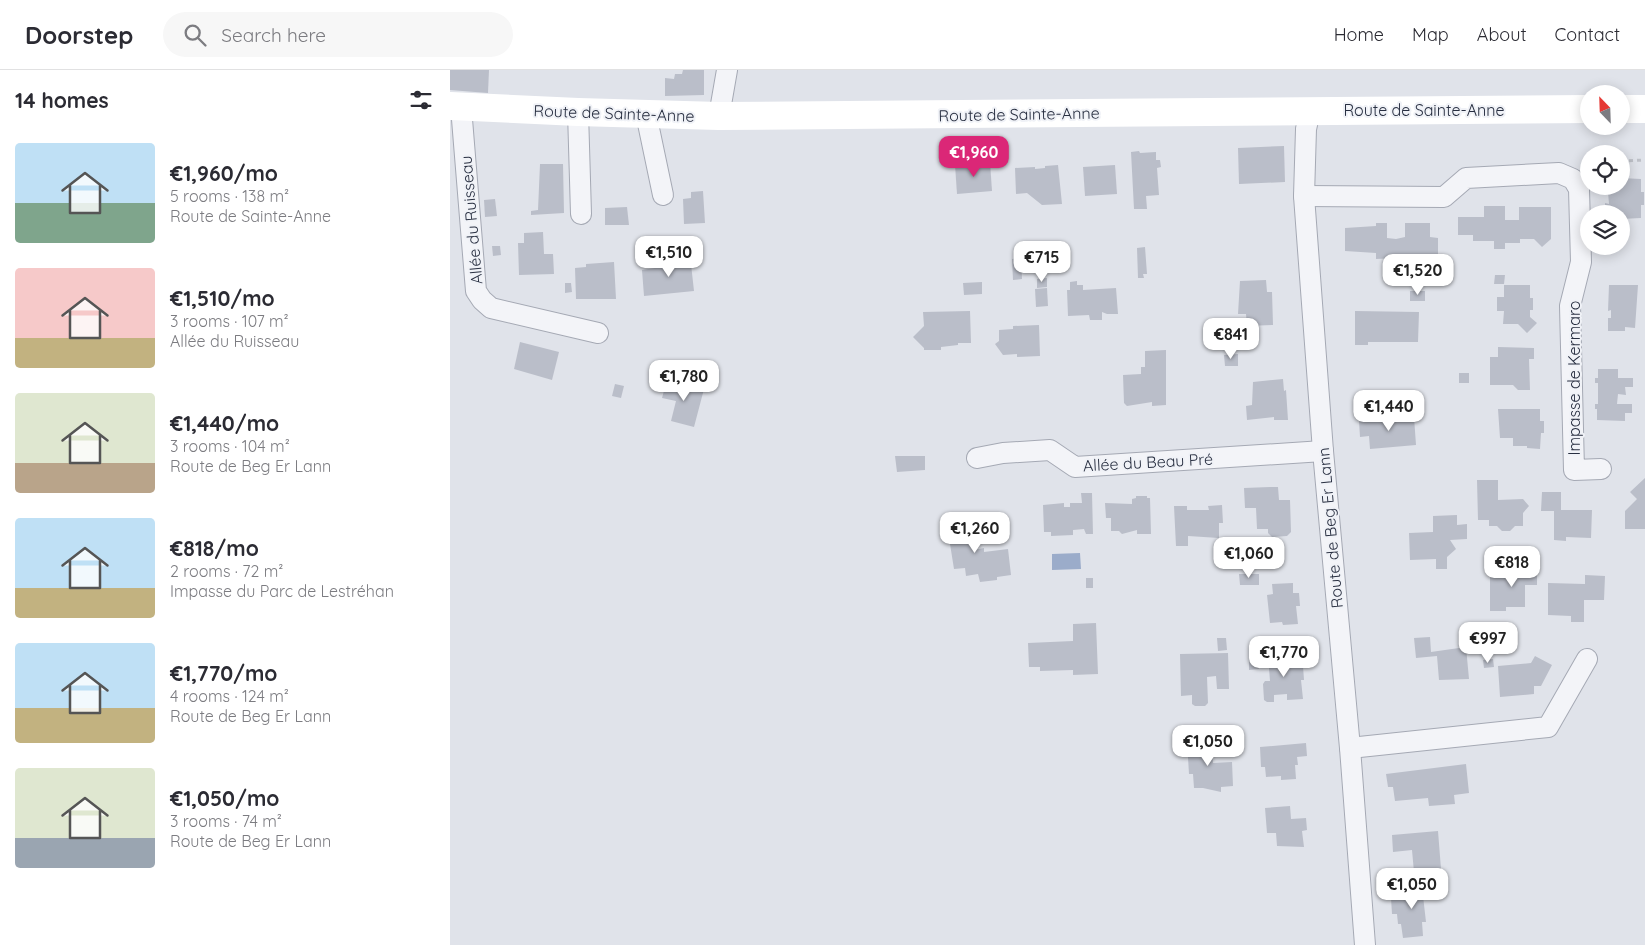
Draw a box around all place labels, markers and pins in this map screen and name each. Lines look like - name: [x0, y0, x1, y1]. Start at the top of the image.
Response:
- pin: €1,960: [933, 136, 1015, 178]
- pin: €1,510: [628, 236, 710, 278]
- pin: €715: [1012, 240, 1072, 283]
- pin: €1,520: [1377, 254, 1459, 296]
- pin: €841: [1201, 318, 1261, 360]
- pin: €1,780: [643, 360, 725, 402]
- pin: €1,440: [1348, 390, 1430, 432]
- pin: €1,260: [934, 512, 1016, 554]
- pin: €1,060: [1208, 536, 1290, 579]
- pin: €818: [1482, 546, 1542, 588]
- pin: €997: [1458, 622, 1518, 664]
- pin: €1,770: [1243, 636, 1325, 678]
- pin: €1,050: [1167, 724, 1249, 767]
- pin: €1,050: [1371, 868, 1453, 910]

